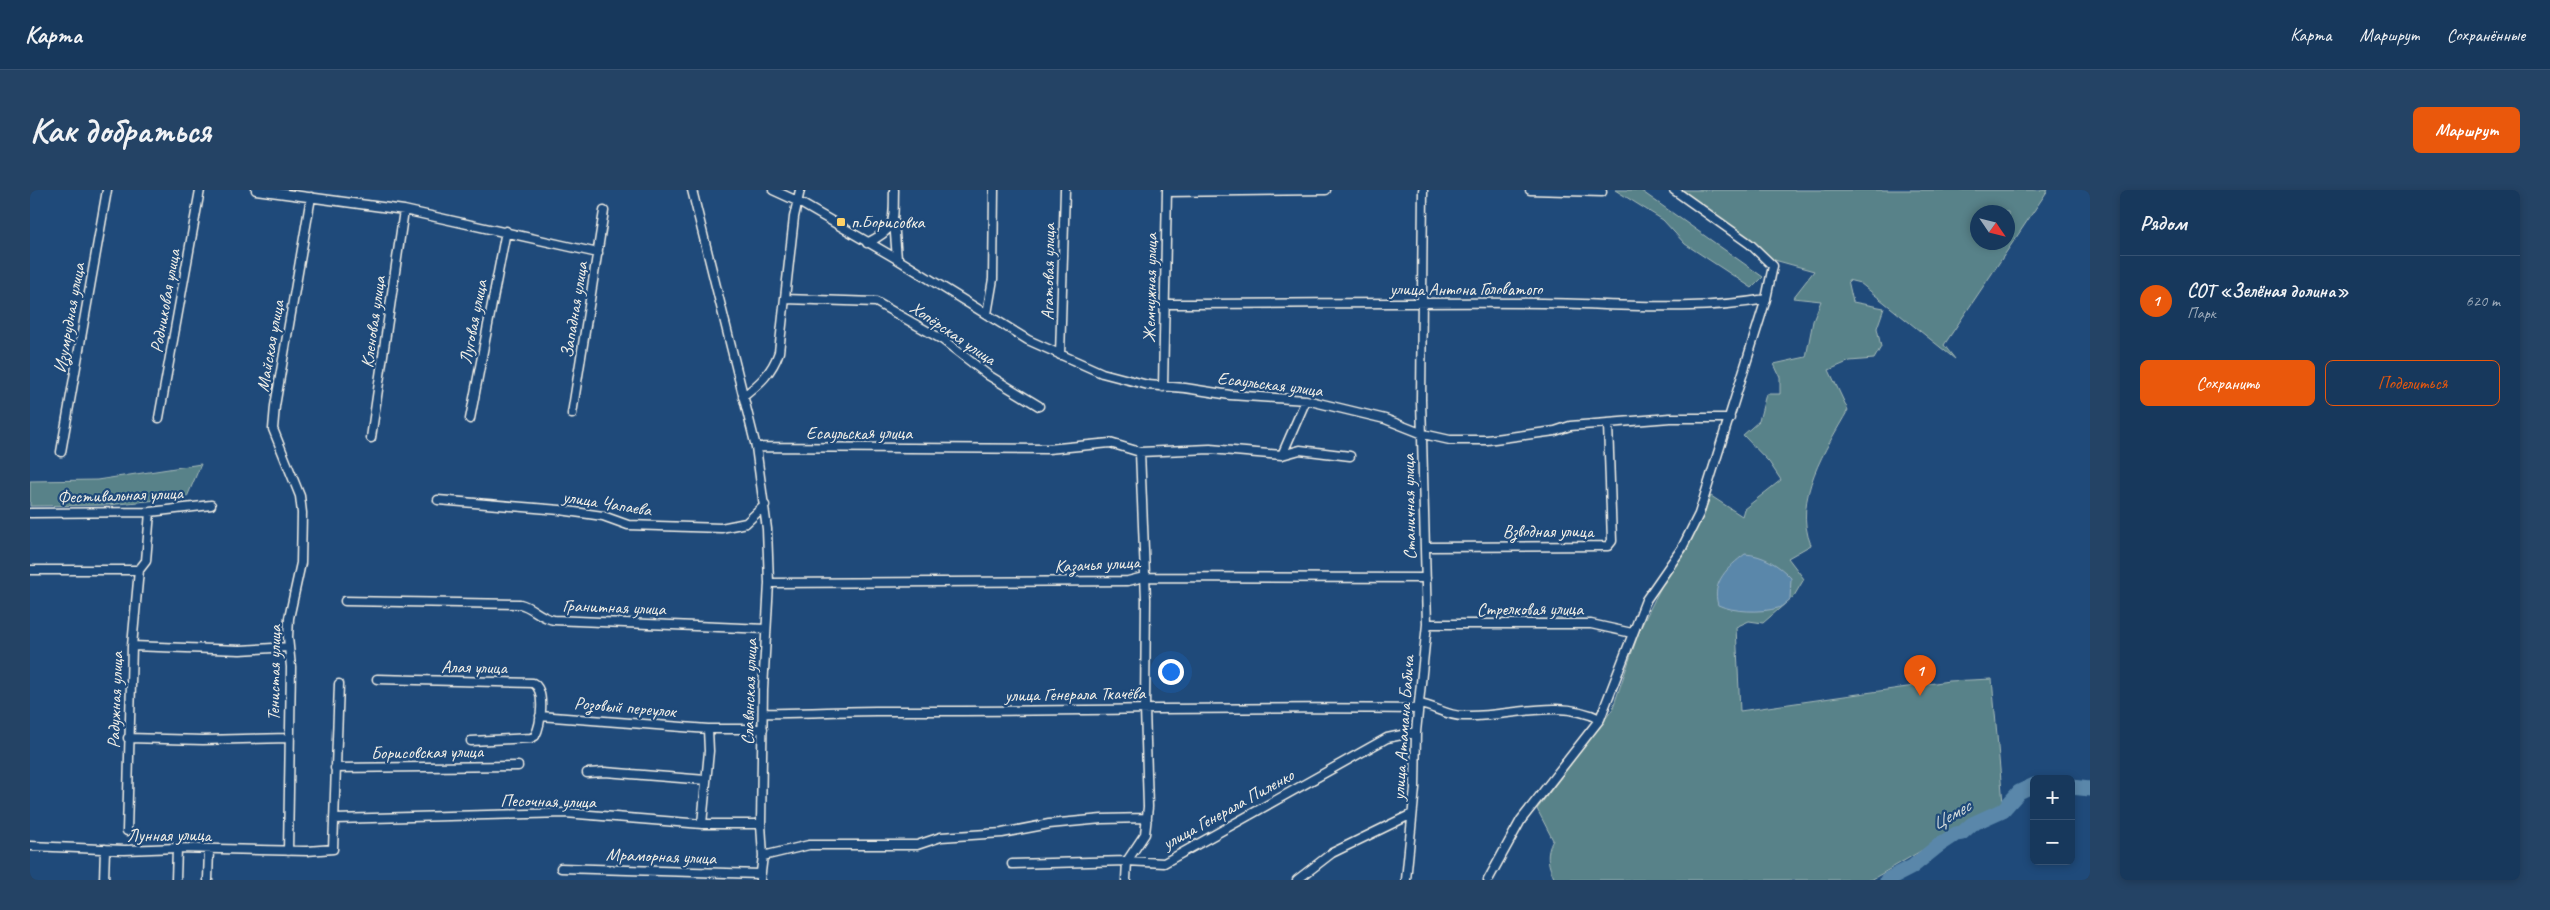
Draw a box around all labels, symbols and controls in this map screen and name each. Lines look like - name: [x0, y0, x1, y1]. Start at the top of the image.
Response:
- text: Карта: [25, 20, 82, 50]
- text: Карта: [2290, 24, 2331, 46]
- text: Маршрут: [2359, 24, 2419, 46]
- text: Сохранённые: [2447, 24, 2525, 46]
- button: Маршрут: [2413, 107, 2520, 153]
- text: Как добраться: [30, 108, 211, 153]
- north arrow: [1970, 205, 2015, 250]
- text: Рядом: [2140, 210, 2187, 236]
- place label: п.Борисовка: [851, 211, 926, 233]
- marker: п.Борисовка: [835, 216, 847, 228]
- street label: Агатовая улица: [1036, 222, 1060, 321]
- street label: Жемчужная улица: [1138, 232, 1162, 343]
- street label: Родниковая улица: [145, 246, 185, 354]
- street label: Западная улица: [556, 259, 593, 360]
- street label: Изумрудная улица: [48, 260, 91, 375]
- street label: Кленовая улица: [356, 274, 390, 369]
- street label: Луговая улица: [454, 277, 492, 366]
- street label: улица Антона Головатого: [1389, 278, 1544, 300]
- text: СОТ «Зелёная долина»: [2187, 279, 2349, 303]
- text: 1: [2152, 291, 2160, 311]
- text: 620 m: [2466, 291, 2500, 311]
- street label: Хопёрская улица: [906, 296, 1002, 371]
- street label: Майская улица: [251, 297, 289, 393]
- text: Парк: [2187, 303, 2216, 323]
- button: Сохранить: [2140, 360, 2315, 406]
- button: Поделиться: [2325, 360, 2500, 406]
- street label: Есаульская улица: [1216, 367, 1325, 402]
- street label: Есаульская улица: [806, 422, 913, 444]
- street label: Станичная улица: [1397, 453, 1421, 560]
- street label: Фестивальная улица: [57, 482, 185, 508]
- street label: улица Чапаева: [560, 485, 654, 521]
- street label: Взводная улица: [1503, 520, 1595, 543]
- street label: Казачья улица: [1054, 551, 1142, 578]
- street label: Гранитная улица: [562, 594, 667, 620]
- street label: Стрелковая улица: [1477, 598, 1584, 620]
- street label: Тенистая улица: [262, 624, 286, 721]
- street label: Славянская улица: [736, 638, 762, 745]
- street label: Радужная улица: [102, 650, 128, 749]
- street label: улица Атамана Бабича: [1387, 653, 1419, 802]
- street label: Алая улица: [441, 655, 509, 679]
- pin: 1: [1904, 655, 1936, 696]
- your location: [1158, 659, 1184, 685]
- street label: улица Генерала Ткачёва: [1004, 682, 1147, 706]
- street label: Розовый переулок: [573, 692, 679, 724]
- street label: Борисовская улица: [371, 740, 485, 764]
- street label: улица Генерала Пиленко: [1158, 763, 1299, 855]
- map controls: [2030, 775, 2075, 865]
- button: +: [2030, 775, 2075, 820]
- street label: Песочная улица: [500, 789, 597, 813]
- water label: Цемес: [1927, 793, 1977, 836]
- button: −: [2030, 820, 2075, 865]
- street label: Лунная улица: [127, 824, 213, 846]
- street label: Мраморная улица: [606, 843, 718, 869]

